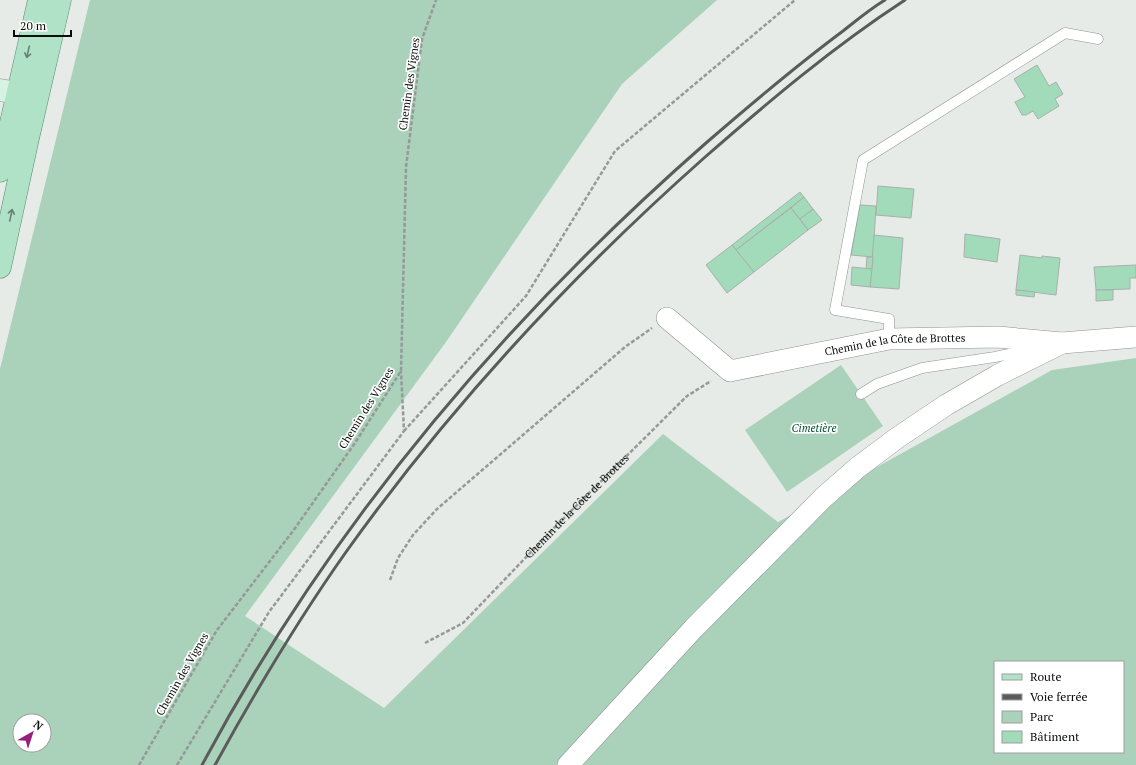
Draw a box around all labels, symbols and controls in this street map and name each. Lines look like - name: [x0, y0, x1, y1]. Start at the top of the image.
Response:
- scale bar: [14, 12, 71, 38]
- text: 20 m: [20, 18, 47, 33]
- street label: Chemin des Vignes: [396, 37, 422, 131]
- one-way arrow: [23, 45, 31, 58]
- one-way arrow: [8, 209, 16, 222]
- street label: Chemin de la Côte de Brottes: [823, 331, 966, 359]
- street label: Chemin des Vignes: [335, 365, 397, 451]
- park label: Cimetière: [792, 421, 836, 435]
- street label: Chemin de la Côte de Brottes: [522, 451, 632, 561]
- street label: Chemin des Vignes: [153, 630, 212, 718]
- legend: [994, 661, 1124, 753]
- text: Route: [1030, 669, 1061, 684]
- text: Voie ferrée: [1030, 689, 1088, 704]
- text: Parc: [1030, 709, 1054, 724]
- north arrow: [12, 713, 52, 753]
- text: N: [31, 717, 46, 734]
- text: Bâtiment: [1030, 729, 1080, 744]

